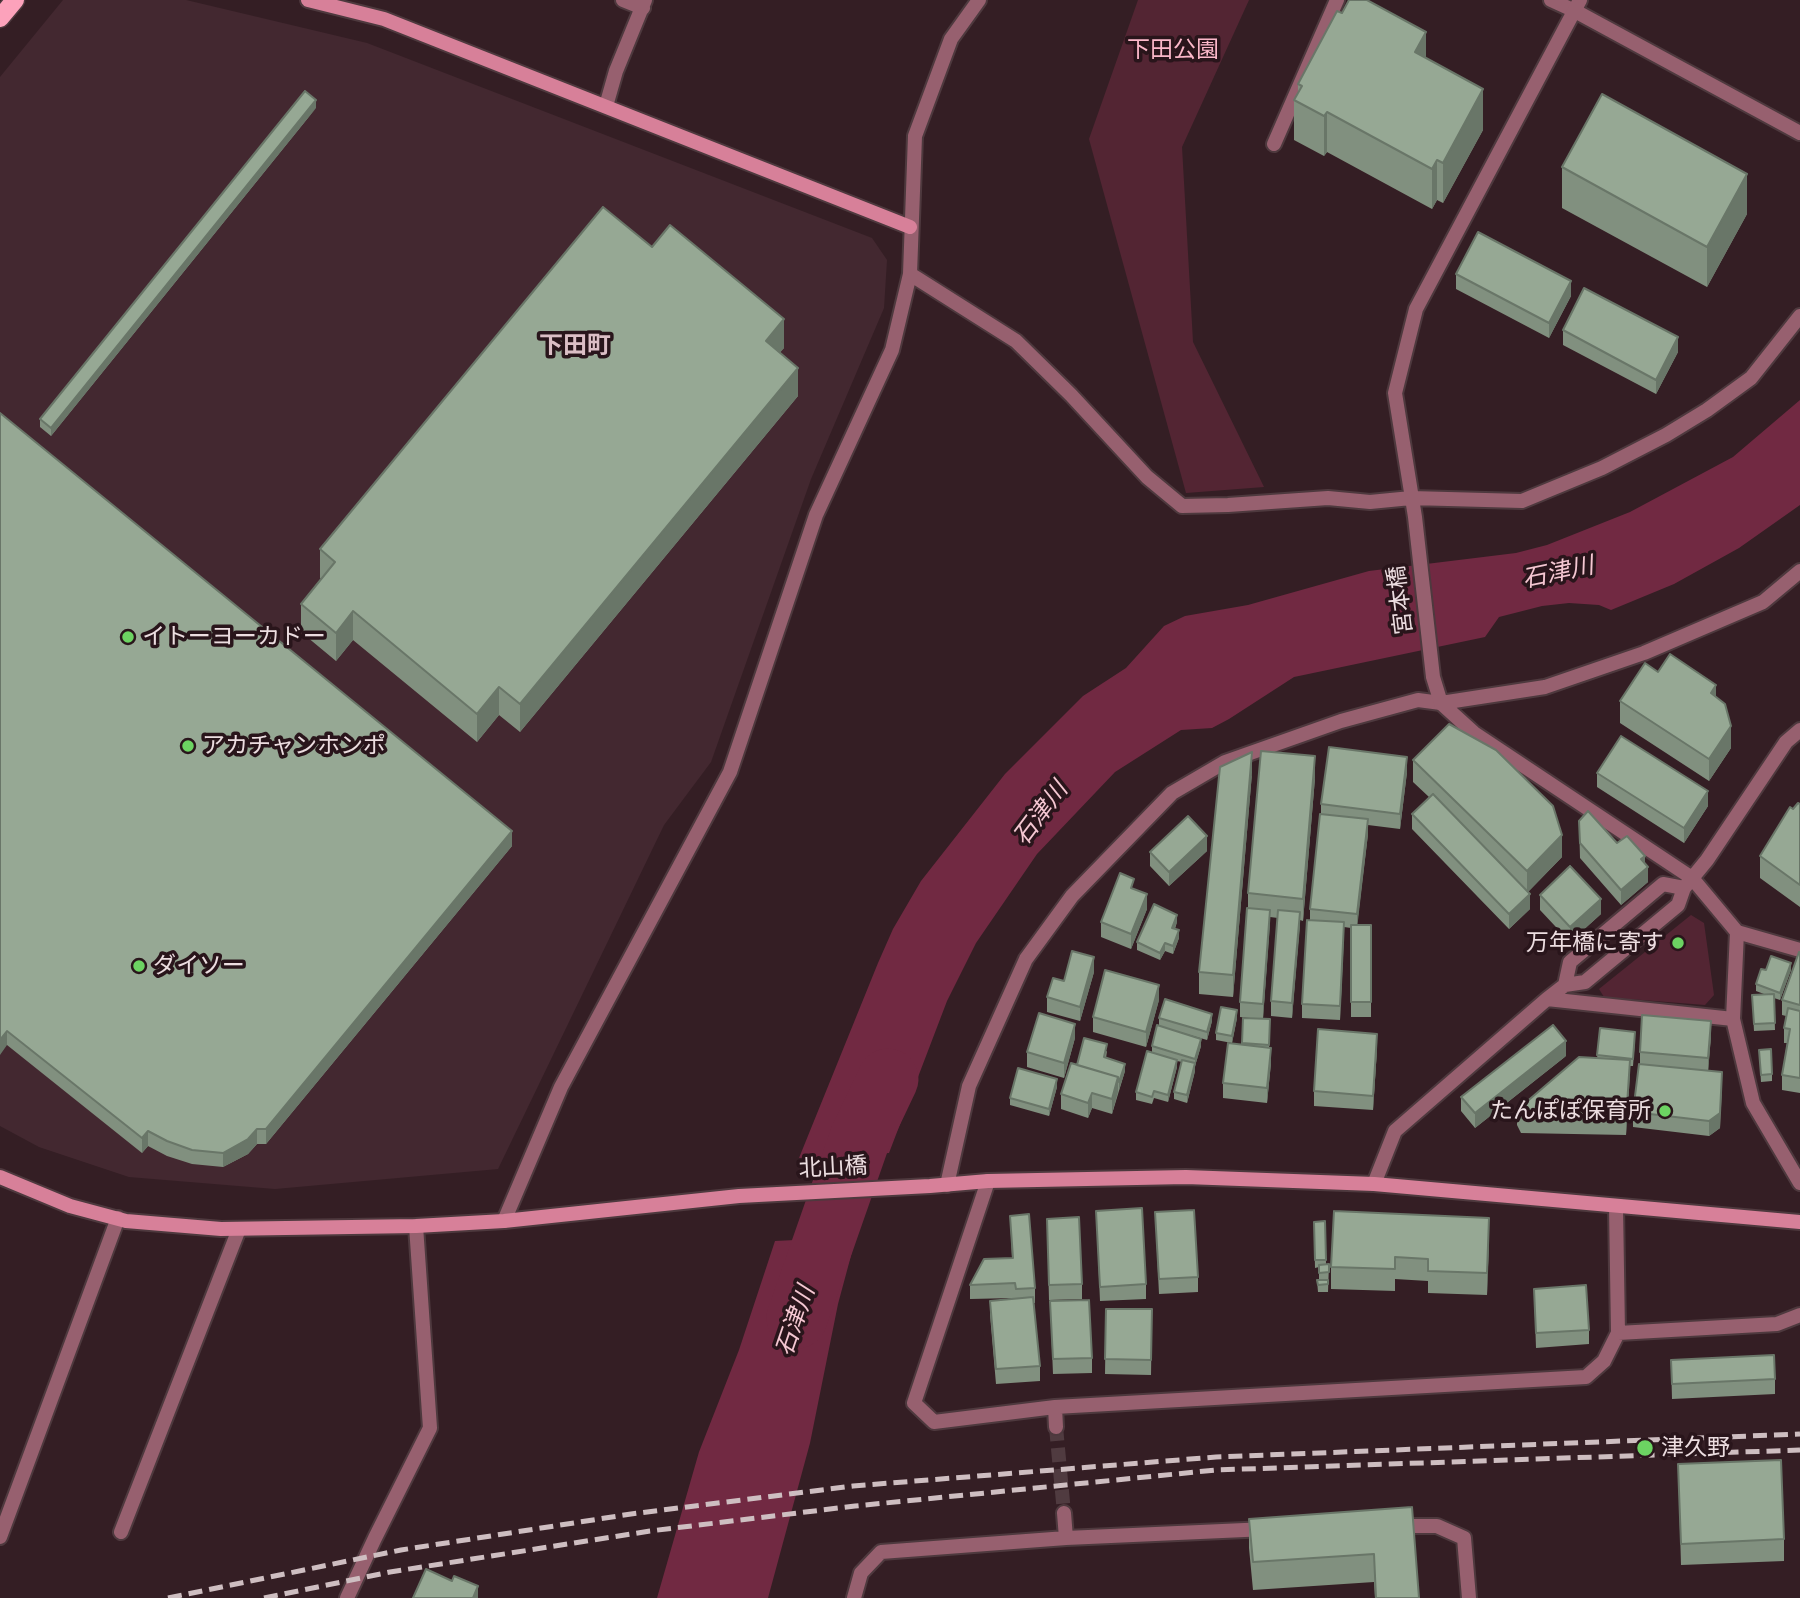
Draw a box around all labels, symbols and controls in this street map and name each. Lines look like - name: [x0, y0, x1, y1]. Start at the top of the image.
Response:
- park label: 下田公園: [1127, 36, 1219, 64]
- district label: 下田町: [539, 332, 611, 360]
- water label: 石津川: [1520, 551, 1596, 595]
- street label: 宮本橋: [1383, 564, 1419, 636]
- place label: イトーヨーカドー: [142, 623, 326, 651]
- marker: イトーヨーカドー: [120, 629, 136, 645]
- place label: アカチャンホンポ: [202, 732, 386, 760]
- marker: アカチャンホンポ: [180, 738, 196, 754]
- water label: 石津川: [1008, 777, 1074, 851]
- place label: 万年橋に寄す: [1526, 929, 1664, 957]
- marker: 万年橋に寄す: [1670, 935, 1686, 951]
- place label: ダイソー: [153, 952, 245, 980]
- marker: ダイソー: [131, 958, 147, 974]
- place label: たんぽぽ保育所: [1490, 1097, 1651, 1125]
- marker: たんぽぽ保育所: [1657, 1103, 1673, 1119]
- street label: 北山橋: [798, 1152, 868, 1184]
- water label: 石津川: [771, 1282, 821, 1360]
- place label: 津久野: [1661, 1434, 1730, 1462]
- marker: 津久野: [1635, 1438, 1655, 1458]

